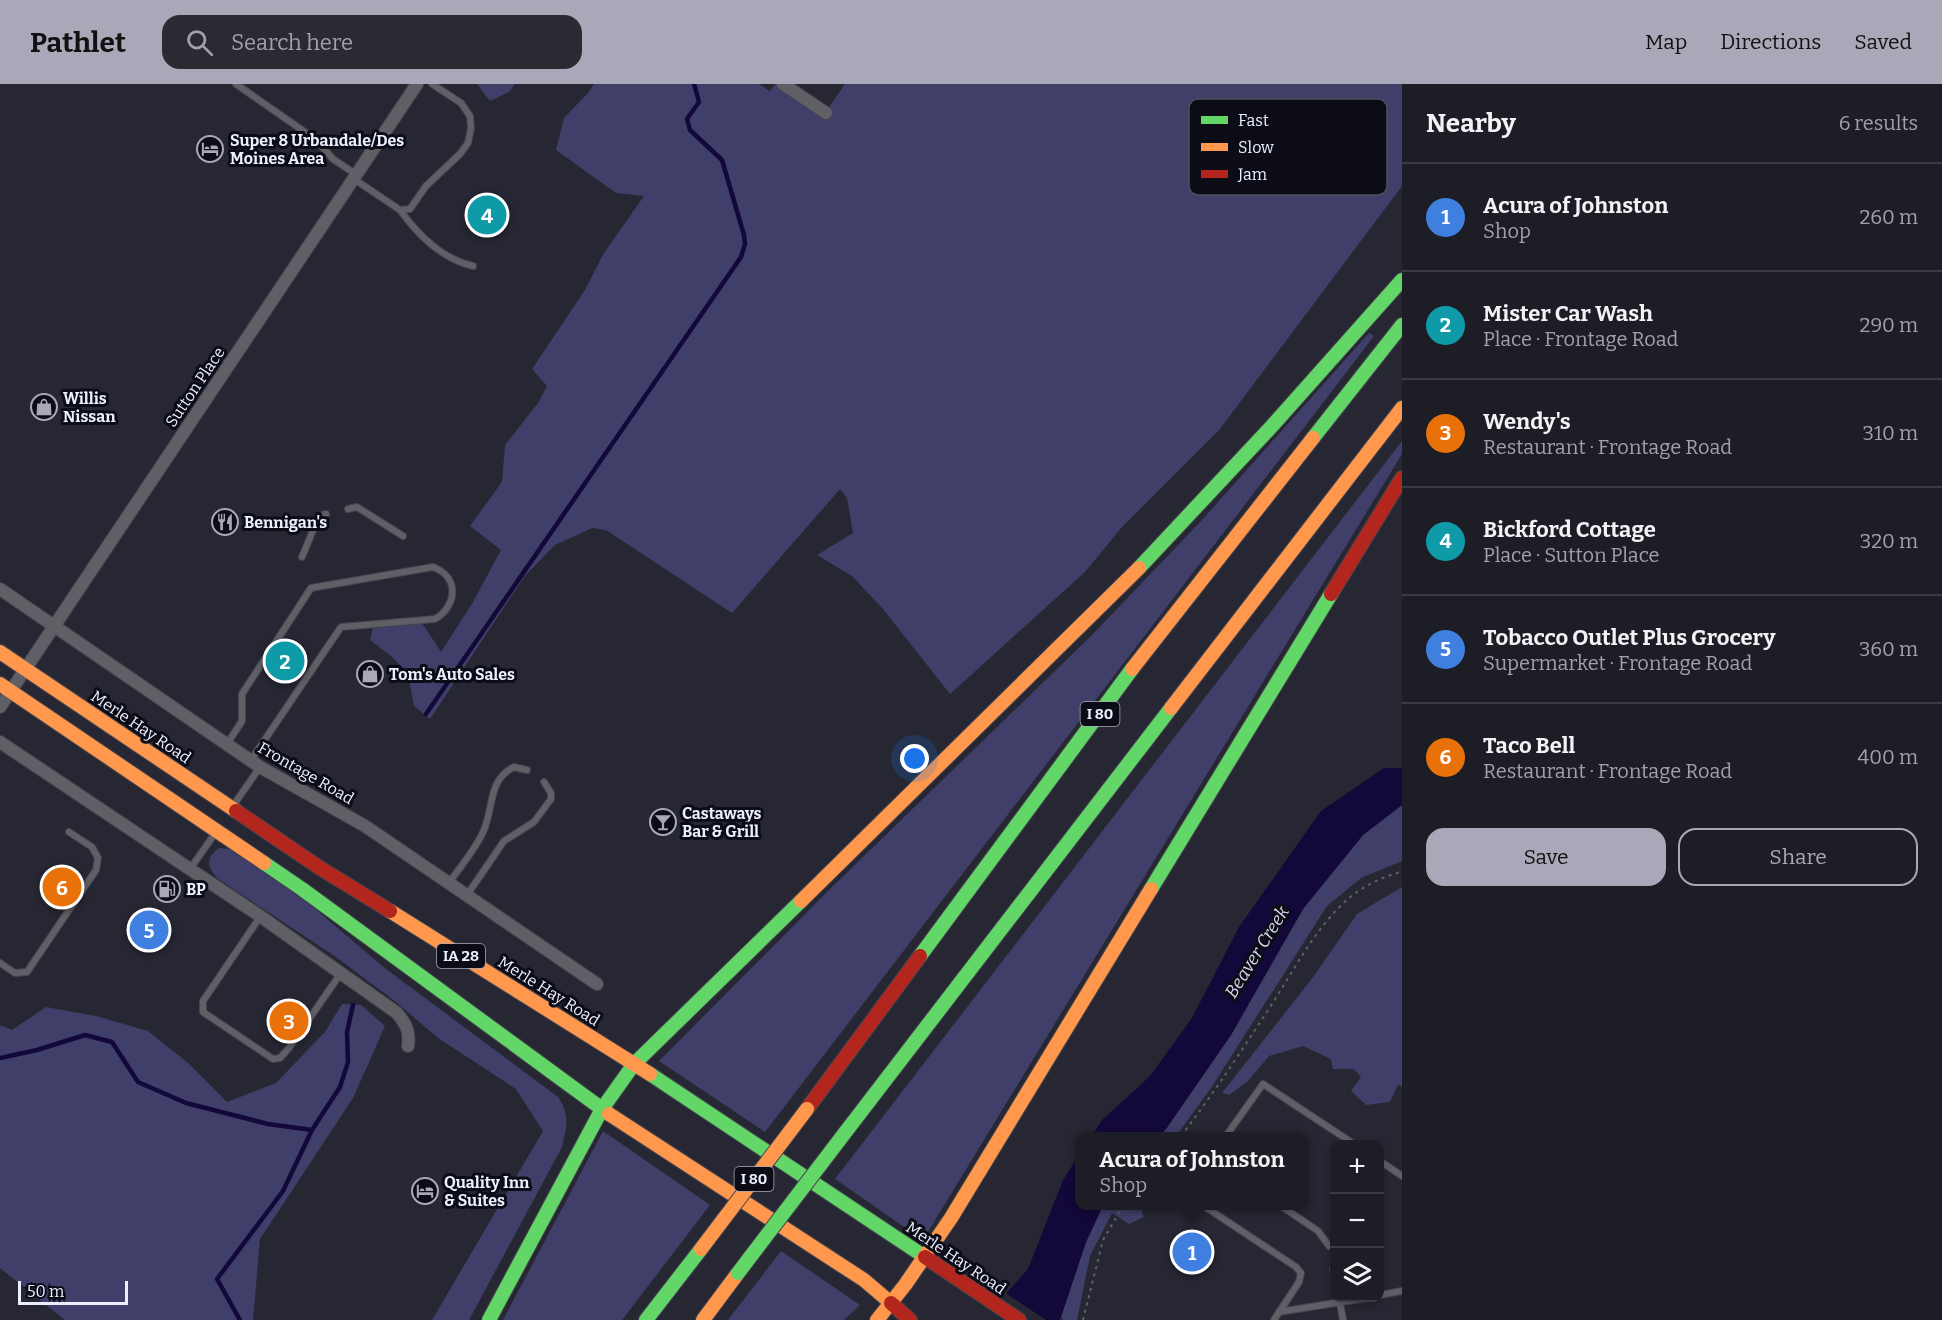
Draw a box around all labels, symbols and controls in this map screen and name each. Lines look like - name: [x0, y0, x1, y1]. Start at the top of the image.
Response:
- search box: [162, 15, 582, 69]
- text: Pathlet: [30, 26, 126, 59]
- icon: search: [183, 26, 216, 59]
- text: Search here: [231, 29, 353, 56]
- text: Map: [1645, 29, 1687, 55]
- text: Directions: [1720, 29, 1821, 55]
- text: Saved: [1854, 29, 1912, 55]
- legend: [1189, 99, 1387, 195]
- text: Nearby: [1426, 108, 1516, 139]
- text: Fast: [1238, 111, 1269, 130]
- text: 6 results: [1839, 111, 1918, 135]
- place label: Super 8 Urbandale/Des Moines Area: [230, 131, 404, 168]
- hotel icon: Super 8 Urbandale/Des Moines Area: [195, 134, 225, 164]
- text: Slow: [1238, 138, 1274, 157]
- text: Jam: [1237, 165, 1267, 184]
- pin: 4: [468, 192, 506, 238]
- text: Acura of Johnston: [1483, 192, 1668, 219]
- text: 1: [1441, 205, 1450, 229]
- text: 260 m: [1859, 205, 1918, 229]
- text: Shop: [1483, 219, 1531, 243]
- text: Mister Car Wash: [1483, 300, 1653, 327]
- text: 2: [1440, 313, 1451, 337]
- text: 290 m: [1860, 313, 1918, 337]
- text: Place · Frontage Road: [1483, 327, 1678, 351]
- street label: Sutton Place: [161, 343, 229, 431]
- place label: Willis Nissan: [63, 389, 116, 426]
- shop icon: Willis Nissan: [29, 392, 59, 422]
- text: Wendy's: [1483, 408, 1571, 435]
- text: 3: [1440, 421, 1451, 445]
- text: 310 m: [1863, 421, 1918, 445]
- text: Restaurant · Frontage Road: [1483, 435, 1732, 459]
- restaurant icon: Bennigan's: [210, 507, 240, 537]
- place label: Bennigan's: [244, 513, 327, 532]
- text: Bickford Cottage: [1483, 516, 1656, 543]
- text: 4: [1439, 529, 1452, 553]
- text: 320 m: [1860, 529, 1918, 553]
- text: Place · Sutton Place: [1483, 543, 1660, 567]
- text: Tobacco Outlet Plus Grocery: [1483, 624, 1775, 651]
- text: 5: [1440, 637, 1451, 661]
- text: 360 m: [1859, 637, 1918, 661]
- pin: 2: [266, 638, 304, 684]
- text: Supermarket · Frontage Road: [1483, 651, 1752, 675]
- shop icon: Tom's Auto Sales: [355, 659, 385, 689]
- place label: Tom's Auto Sales: [389, 665, 515, 684]
- street label: Merle Hay Road: [88, 687, 195, 768]
- road number: I 80: [1080, 702, 1120, 726]
- text: Taco Bell: [1483, 732, 1575, 759]
- street label: Frontage Road: [255, 738, 358, 808]
- your location: [900, 744, 929, 773]
- text: 6: [1440, 745, 1451, 769]
- text: 400 m: [1858, 745, 1918, 769]
- text: Restaurant · Frontage Road: [1483, 759, 1732, 783]
- place label: Castaways Bar & Grill: [682, 804, 761, 841]
- bar icon: Castaways Bar & Grill: [648, 807, 678, 837]
- button: Save: [1426, 828, 1666, 886]
- button: Share: [1678, 828, 1918, 886]
- pin: 6: [42, 864, 82, 910]
- fuel station icon: BP: [152, 874, 182, 904]
- place label: BP: [186, 880, 206, 899]
- water label: Beaver Creek: [1220, 902, 1294, 1002]
- pin: 5: [130, 908, 168, 952]
- road number: IA 28: [437, 944, 485, 968]
- street label: Merle Hay Road: [495, 952, 604, 1030]
- pin: 3: [270, 998, 308, 1044]
- popup: [1075, 1132, 1309, 1210]
- map controls: [1330, 1140, 1384, 1302]
- button: +: [1330, 1140, 1384, 1194]
- text: Acura of Johnston: [1099, 1146, 1285, 1173]
- road number: I 80: [734, 1167, 774, 1191]
- place label: Quality Inn & Suites: [444, 1173, 530, 1210]
- text: Shop: [1099, 1173, 1147, 1197]
- hotel icon: Quality Inn & Suites: [410, 1176, 440, 1206]
- button: −: [1330, 1194, 1384, 1248]
- street label: Merle Hay Road: [903, 1218, 1010, 1299]
- pin: 1: [1172, 1230, 1212, 1274]
- button: layers: [1330, 1248, 1384, 1302]
- scale bar: [18, 1278, 128, 1306]
- text: 50 m: [27, 1282, 64, 1301]

